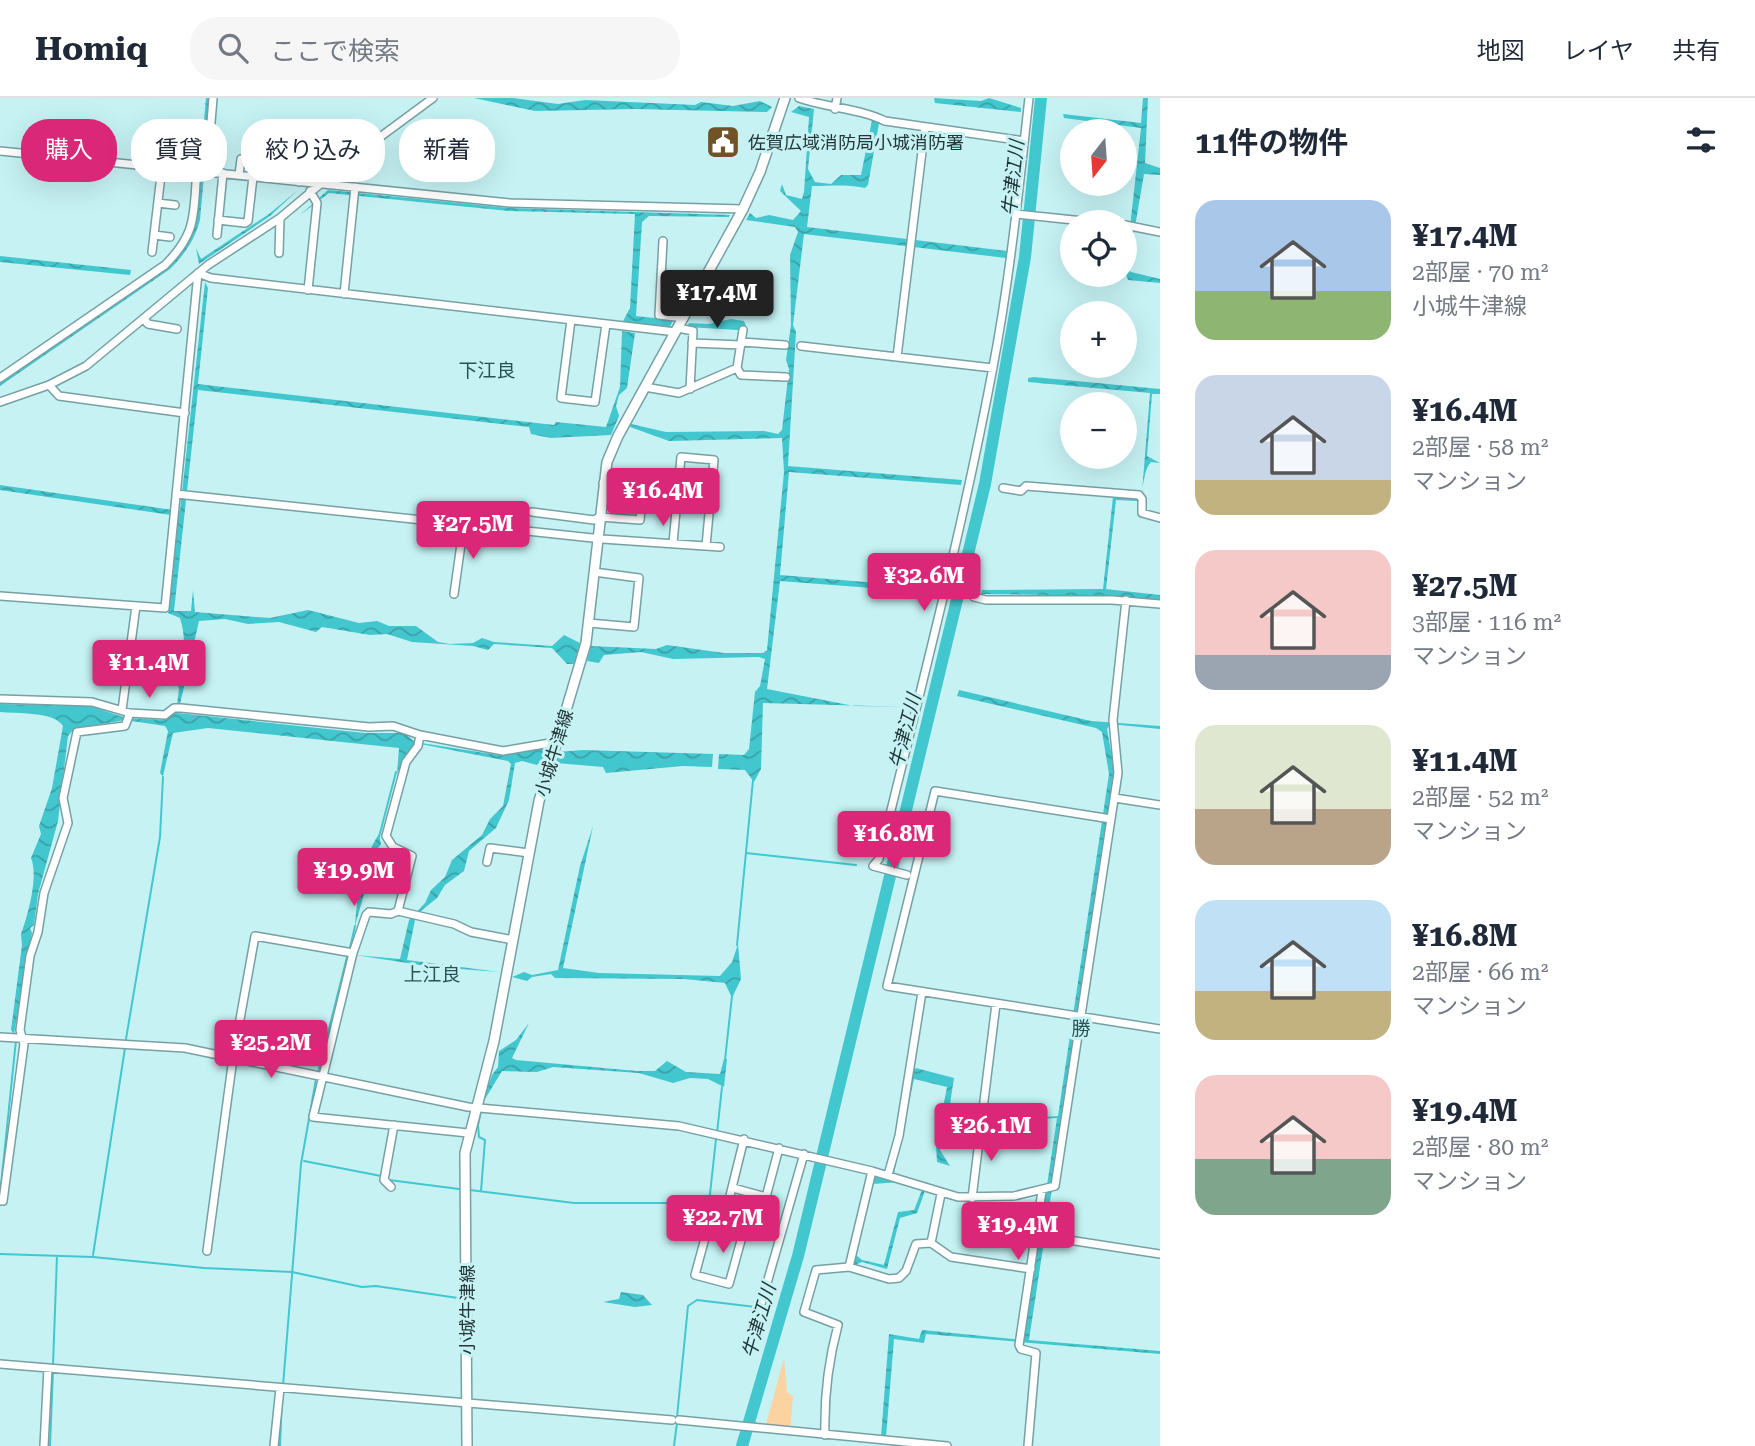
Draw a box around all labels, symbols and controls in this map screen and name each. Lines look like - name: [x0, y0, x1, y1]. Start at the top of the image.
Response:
- search box: [190, 17, 680, 80]
- text: Homiq: [35, 29, 148, 68]
- icon: search: [214, 29, 252, 67]
- text: ここで検索: [270, 36, 400, 66]
- text: 地図: [1477, 37, 1525, 65]
- text: レイヤ: [1563, 37, 1634, 65]
- text: 共有: [1672, 37, 1720, 65]
- chip: 購入: [21, 119, 117, 182]
- chip: 賃貸: [131, 119, 227, 182]
- chip: 絞り込み: [241, 119, 385, 182]
- chip: 新着: [399, 119, 495, 182]
- north arrow: [1060, 119, 1138, 196]
- map controls: [1060, 119, 1137, 469]
- icon: filters: [1682, 121, 1720, 159]
- public building icon: 佐賀広域消防局小城消防署: [704, 123, 742, 161]
- text: 11件の物件: [1195, 125, 1349, 160]
- place label: 佐賀広域消防局小城消防署: [748, 132, 964, 153]
- water label: 牛津江川: [998, 137, 1029, 217]
- button: locate: [1060, 210, 1137, 287]
- text: ¥17.4M: [1412, 218, 1518, 253]
- icon: home: [1251, 228, 1335, 312]
- text: 2部屋 · 70 m²: [1412, 259, 1548, 286]
- pin: ¥17.4M: [660, 271, 774, 330]
- text: ¥17.4M: [677, 279, 757, 306]
- text: 小城牛津線: [1412, 293, 1527, 320]
- button: +: [1060, 301, 1137, 378]
- district label: 下江良: [458, 359, 516, 382]
- button: −: [1060, 392, 1137, 469]
- text: ¥16.4M: [1412, 393, 1518, 428]
- icon: home: [1251, 403, 1335, 487]
- text: 2部屋 · 58 m²: [1412, 434, 1548, 461]
- pin: ¥16.4M: [606, 468, 720, 528]
- text: マンション: [1412, 468, 1527, 495]
- text: ¥16.4M: [623, 477, 703, 504]
- pin: ¥27.5M: [416, 502, 530, 561]
- text: ¥27.5M: [433, 510, 513, 537]
- pin: ¥32.6M: [867, 554, 981, 613]
- text: ¥32.6M: [884, 562, 964, 589]
- text: ¥27.5M: [1412, 568, 1518, 603]
- icon: home: [1251, 578, 1335, 662]
- text: 3部屋 · 116 m²: [1412, 609, 1561, 636]
- pin: ¥11.4M: [92, 640, 206, 700]
- text: マンション: [1412, 643, 1527, 670]
- text: ¥11.4M: [109, 649, 189, 676]
- water label: 牛津江川: [885, 689, 926, 771]
- street label: 小城牛津線: [531, 707, 577, 799]
- text: ¥11.4M: [1412, 743, 1518, 778]
- icon: home: [1251, 753, 1335, 837]
- text: 2部屋 · 52 m²: [1412, 784, 1548, 811]
- pin: ¥16.8M: [837, 812, 951, 871]
- text: マンション: [1412, 818, 1527, 845]
- text: ¥16.8M: [854, 820, 934, 847]
- pin: ¥19.9M: [297, 848, 411, 908]
- text: ¥19.9M: [314, 857, 394, 884]
- text: ¥16.8M: [1412, 918, 1518, 953]
- icon: home: [1251, 928, 1335, 1012]
- text: 2部屋 · 66 m²: [1412, 959, 1548, 986]
- district label: 上江良: [403, 963, 461, 986]
- text: マンション: [1412, 993, 1527, 1020]
- district label: 勝: [1071, 1017, 1091, 1040]
- pin: ¥25.2M: [214, 1020, 328, 1080]
- text: ¥25.2M: [231, 1029, 311, 1056]
- text: ¥19.4M: [1412, 1093, 1518, 1128]
- icon: home: [1251, 1103, 1335, 1187]
- pin: ¥26.1M: [934, 1104, 1048, 1163]
- text: ¥26.1M: [951, 1112, 1031, 1139]
- text: 2部屋 · 80 m²: [1412, 1134, 1548, 1161]
- text: マンション: [1412, 1168, 1527, 1195]
- pin: ¥22.7M: [666, 1196, 780, 1255]
- pin: ¥19.4M: [961, 1202, 1075, 1262]
- text: ¥22.7M: [683, 1204, 763, 1231]
- text: ¥19.4M: [978, 1211, 1058, 1238]
- street label: 小城牛津線: [457, 1265, 478, 1355]
- water label: 牛津江川: [737, 1279, 781, 1361]

